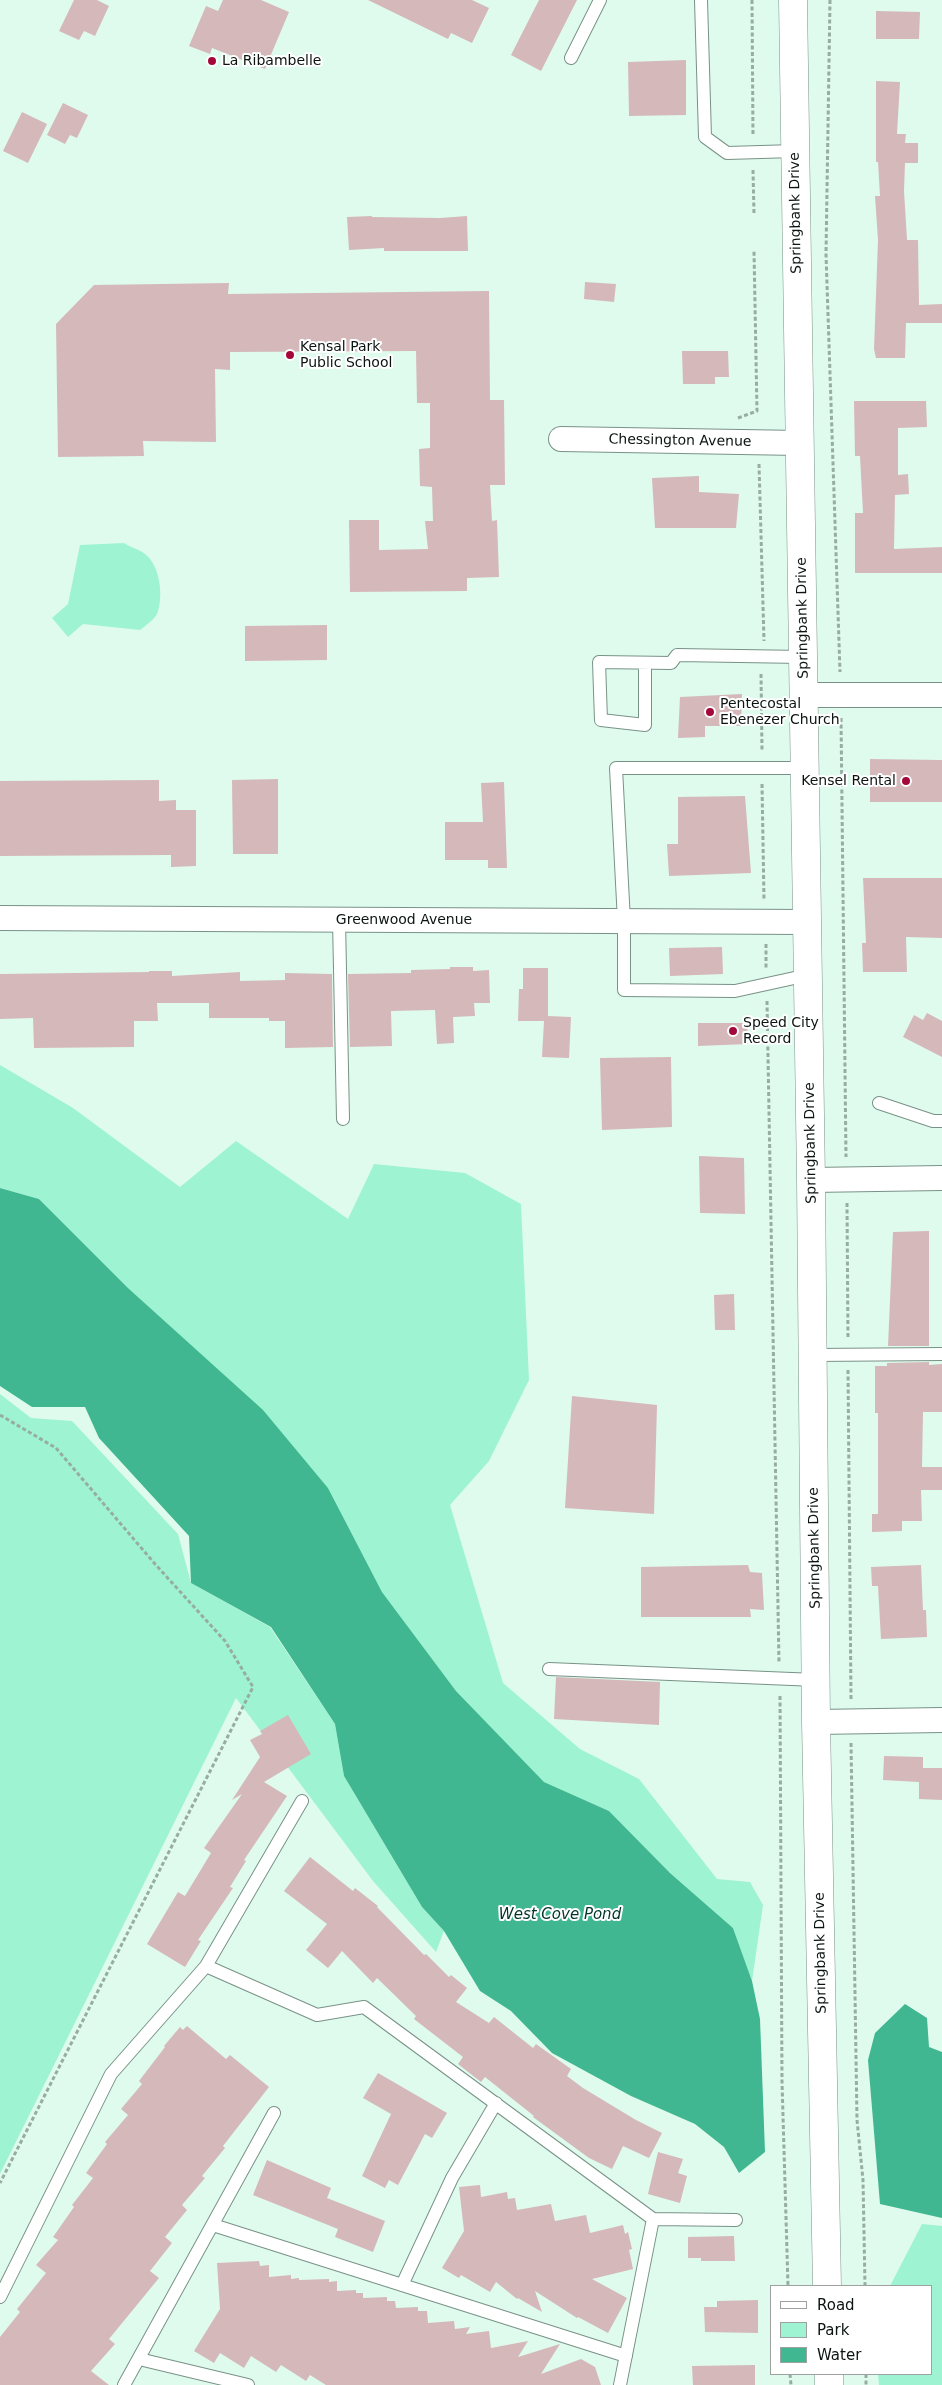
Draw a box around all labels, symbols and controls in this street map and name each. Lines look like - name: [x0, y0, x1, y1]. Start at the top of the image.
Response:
- place label: La Ribambelle: [222, 53, 321, 69]
- marker: La Ribambelle: [206, 55, 218, 67]
- street label: Springbank Drive: [787, 152, 805, 274]
- place label: Kensal Park Public School: [300, 339, 392, 372]
- marker: Kensal Park Public School: [284, 349, 296, 361]
- street label: Chessington Avenue: [608, 431, 752, 451]
- street label: Springbank Drive: [794, 557, 812, 679]
- place label: Pentecostal Ebenezer Church: [720, 696, 840, 729]
- marker: Pentecostal Ebenezer Church: [704, 706, 716, 718]
- place label: Kensel Rental: [801, 773, 896, 789]
- marker: Kensel Rental: [900, 775, 912, 787]
- street label: Greenwood Avenue: [336, 912, 472, 928]
- place label: Speed City Record: [743, 1015, 819, 1048]
- marker: Speed City Record: [727, 1025, 739, 1037]
- street label: Springbank Drive: [802, 1082, 820, 1204]
- street label: Springbank Drive: [806, 1487, 824, 1609]
- street label: Springbank Drive: [812, 1892, 830, 2014]
- water label: West Cove Pond: [499, 1906, 621, 1924]
- legend: [770, 2285, 932, 2375]
- text: Road: [817, 2296, 855, 2314]
- text: Park: [817, 2321, 849, 2339]
- text: Water: [817, 2346, 861, 2364]

